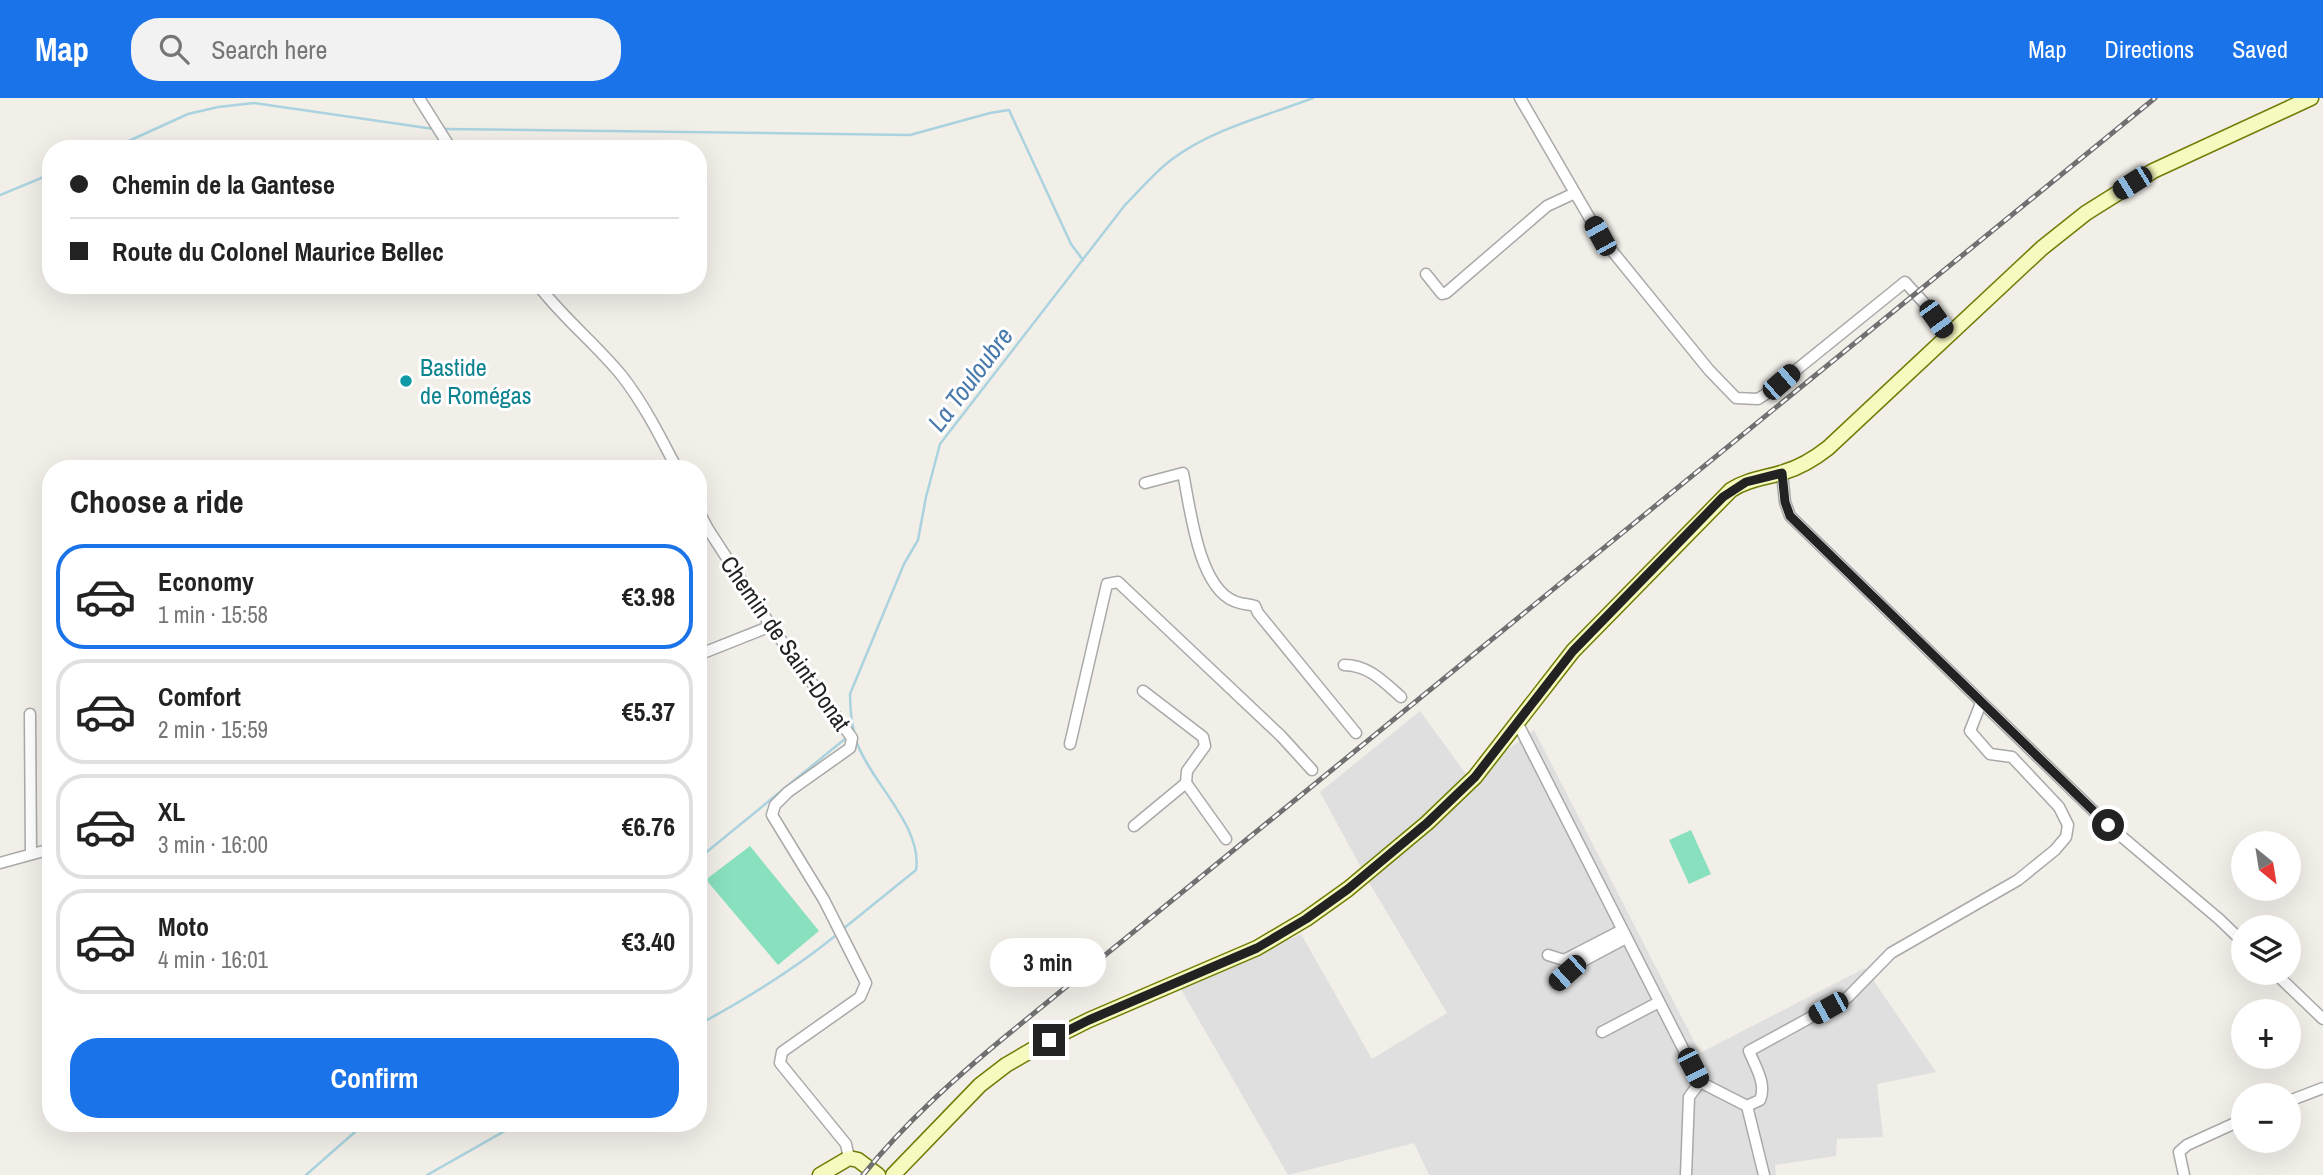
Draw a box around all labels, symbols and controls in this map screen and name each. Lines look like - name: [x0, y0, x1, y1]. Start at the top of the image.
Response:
- search box: [131, 18, 621, 81]
- text: Map: [35, 27, 89, 71]
- icon: search: [155, 30, 193, 68]
- text: Search here: [211, 32, 327, 67]
- text: Map: [2028, 33, 2066, 65]
- text: Directions: [2104, 33, 2194, 65]
- text: Saved: [2232, 33, 2288, 65]
- car: [2109, 163, 2156, 203]
- text: Chemin de la Gantese: [112, 167, 335, 202]
- car: [1581, 213, 1620, 259]
- text: Route du Colonel Maurice Bellec: [112, 234, 444, 269]
- car: [1916, 296, 1957, 342]
- water label: La Touloubre: [919, 320, 1021, 438]
- place label: Bastide de Romégas: [420, 351, 532, 411]
- car: [1759, 360, 1804, 404]
- marker: Bastide de Romégas: [398, 373, 414, 389]
- text: Choose a ride: [70, 480, 244, 523]
- street label: Chemin de Saint-Donat: [714, 549, 859, 737]
- text: Economy: [158, 564, 254, 599]
- icon: car: [74, 565, 137, 628]
- text: €3.98: [622, 579, 675, 614]
- text: 1 min · 15:58: [158, 599, 268, 630]
- text: Comfort: [158, 679, 241, 714]
- icon: car: [74, 680, 137, 743]
- text: €5.37: [622, 694, 675, 729]
- text: 2 min · 15:59: [158, 714, 268, 745]
- text: XL: [158, 794, 185, 829]
- icon: car: [74, 795, 137, 858]
- text: €6.76: [622, 809, 675, 844]
- route start: [2092, 809, 2124, 841]
- text: 3 min · 16:00: [158, 829, 268, 860]
- north arrow: [2231, 831, 2301, 901]
- map controls: [2231, 831, 2301, 1153]
- text: Moto: [158, 909, 209, 944]
- icon: car: [74, 910, 137, 973]
- button: layers: [2231, 915, 2301, 985]
- text: €3.40: [622, 924, 675, 959]
- callout: 3 min: [991, 939, 1107, 988]
- text: 4 min · 16:01: [158, 944, 268, 975]
- text: 3 min: [1023, 947, 1073, 978]
- car: [1545, 951, 1590, 995]
- car: [1805, 989, 1852, 1027]
- button: +: [2231, 999, 2301, 1069]
- route end: [1033, 1024, 1065, 1056]
- button: Confirm: [70, 1038, 679, 1118]
- car: [1675, 1045, 1712, 1091]
- button: −: [2231, 1083, 2301, 1153]

